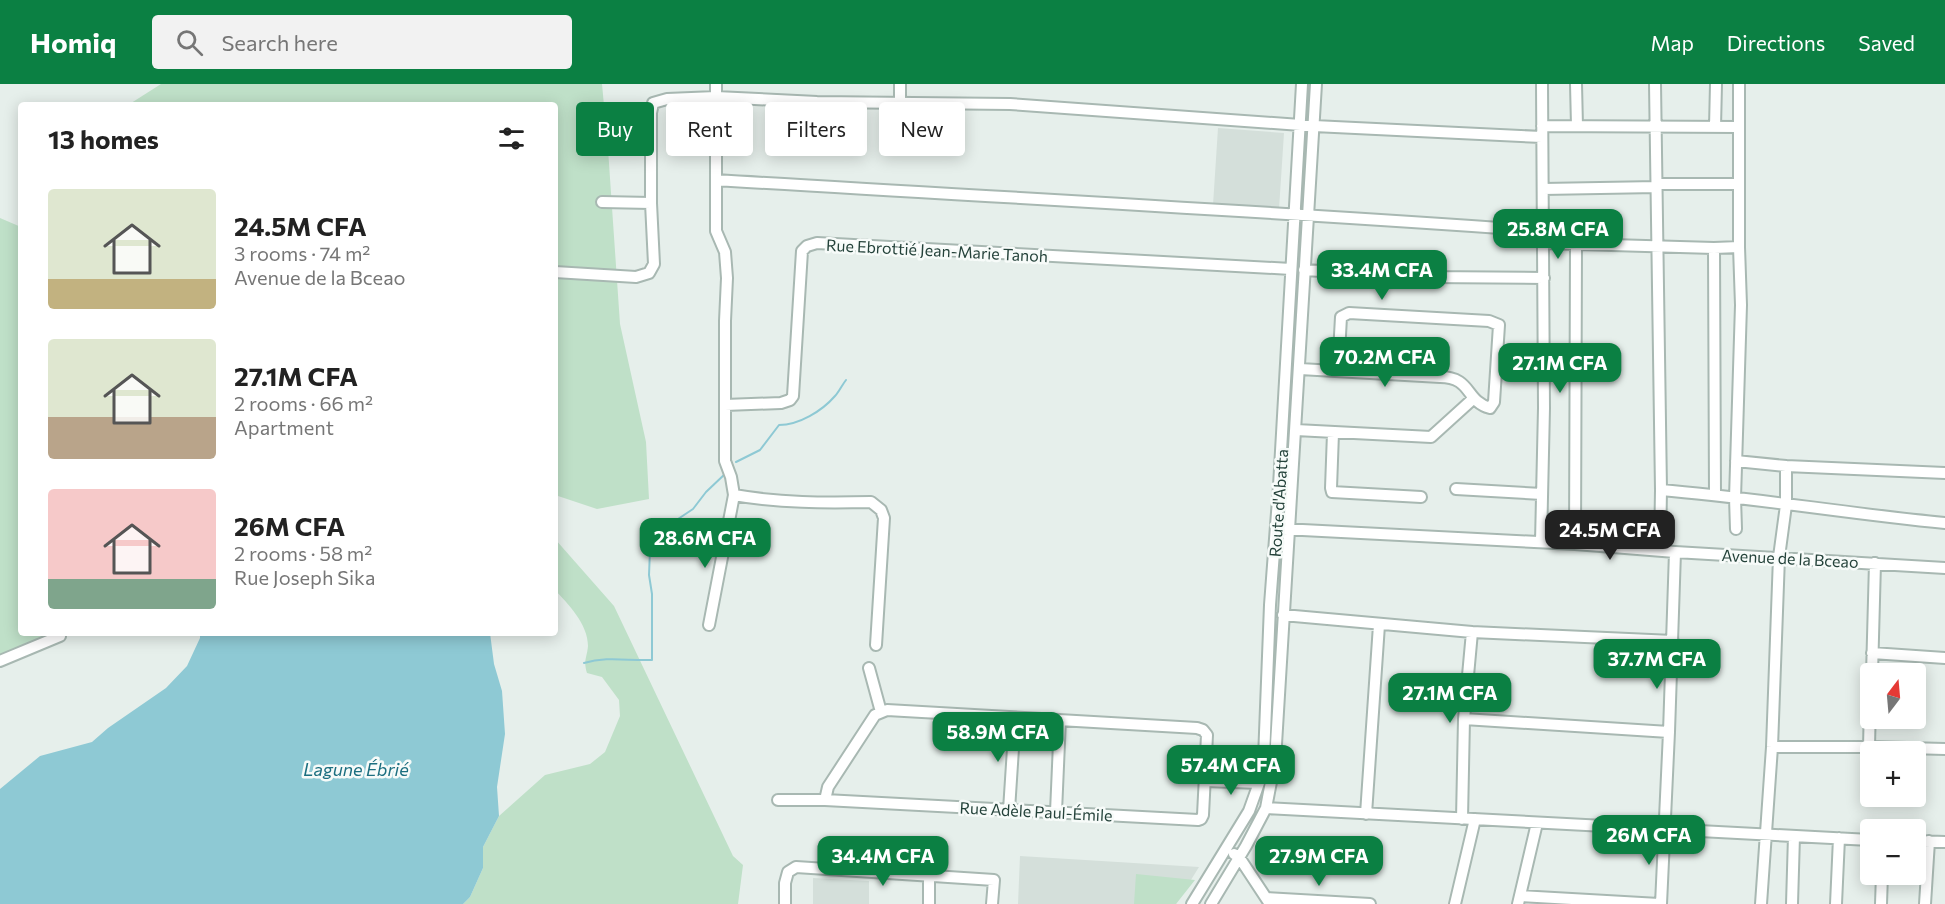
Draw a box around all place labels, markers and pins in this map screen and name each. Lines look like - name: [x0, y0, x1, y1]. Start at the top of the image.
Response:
- pin: 25.8M CFA: [1489, 209, 1627, 260]
- pin: 33.4M CFA: [1313, 250, 1451, 301]
- pin: 70.2M CFA: [1316, 337, 1454, 388]
- pin: 27.1M CFA: [1491, 343, 1629, 394]
- pin: 24.5M CFA: [1541, 510, 1679, 561]
- pin: 28.6M CFA: [636, 518, 774, 569]
- pin: 37.7M CFA: [1588, 639, 1726, 690]
- pin: 27.1M CFA: [1381, 673, 1519, 724]
- pin: 58.9M CFA: [929, 712, 1067, 763]
- pin: 57.4M CFA: [1162, 745, 1300, 796]
- pin: 26M CFA: [1594, 815, 1704, 866]
- pin: 34.4M CFA: [814, 836, 952, 887]
- pin: 27.9M CFA: [1250, 836, 1388, 887]

